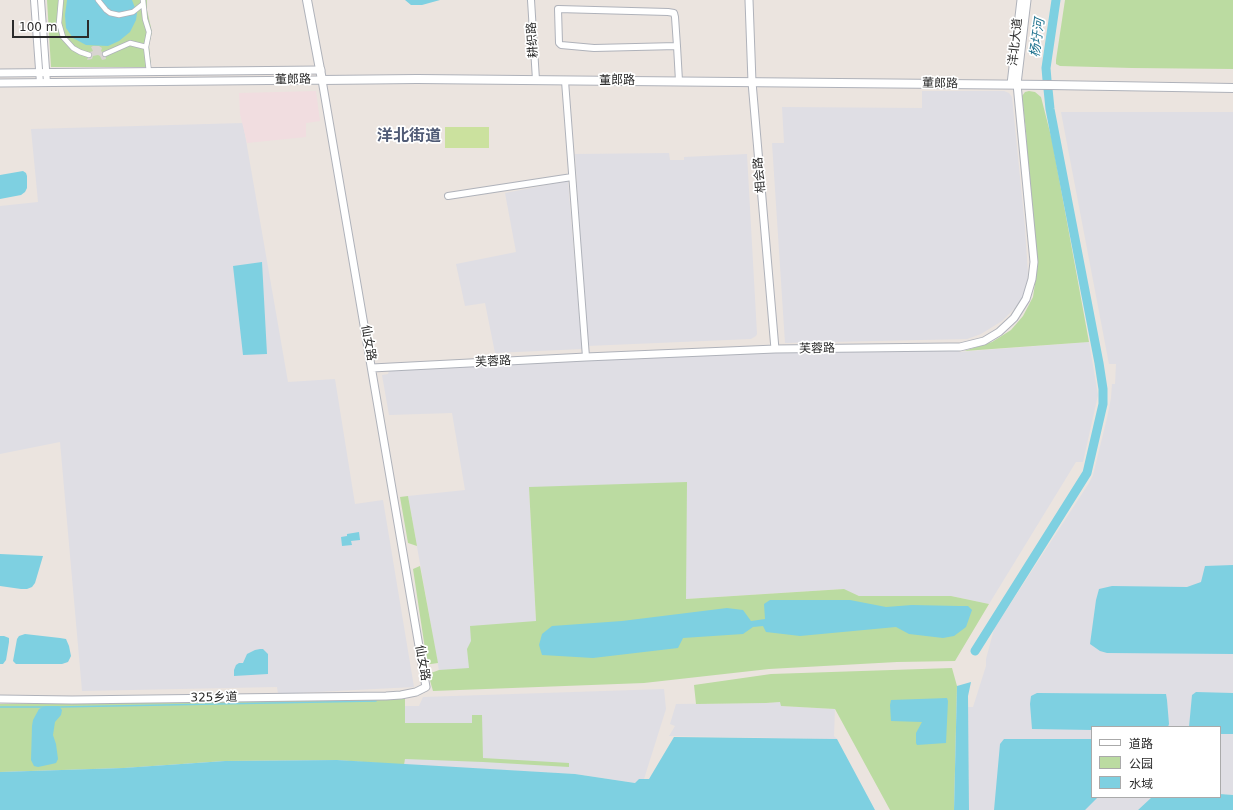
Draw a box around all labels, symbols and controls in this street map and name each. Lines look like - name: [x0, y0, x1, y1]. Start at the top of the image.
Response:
- scale bar: [14, 12, 91, 38]
- street label: 洋北大道: [1006, 17, 1026, 67]
- water label: 杨圩河: [1028, 18, 1048, 58]
- text: 100 m: [19, 20, 57, 34]
- street label: 耕织路: [525, 22, 541, 58]
- street label: 董郎路: [275, 72, 311, 88]
- street label: 董郎路: [599, 74, 635, 88]
- street label: 董郎路: [922, 76, 958, 92]
- district label: 洋北街道: [377, 127, 441, 147]
- street label: 相会路: [751, 156, 769, 194]
- street label: 仙女路: [358, 324, 378, 362]
- street label: 芙蓉路: [799, 341, 835, 357]
- street label: 芙蓉路: [475, 354, 511, 370]
- street label: 仙女路: [412, 644, 432, 682]
- street label: 325乡道: [190, 690, 238, 706]
- legend: [1091, 726, 1221, 798]
- text: 道路: [1129, 737, 1153, 751]
- text: 公园: [1129, 757, 1153, 771]
- text: 水域: [1129, 777, 1153, 791]

